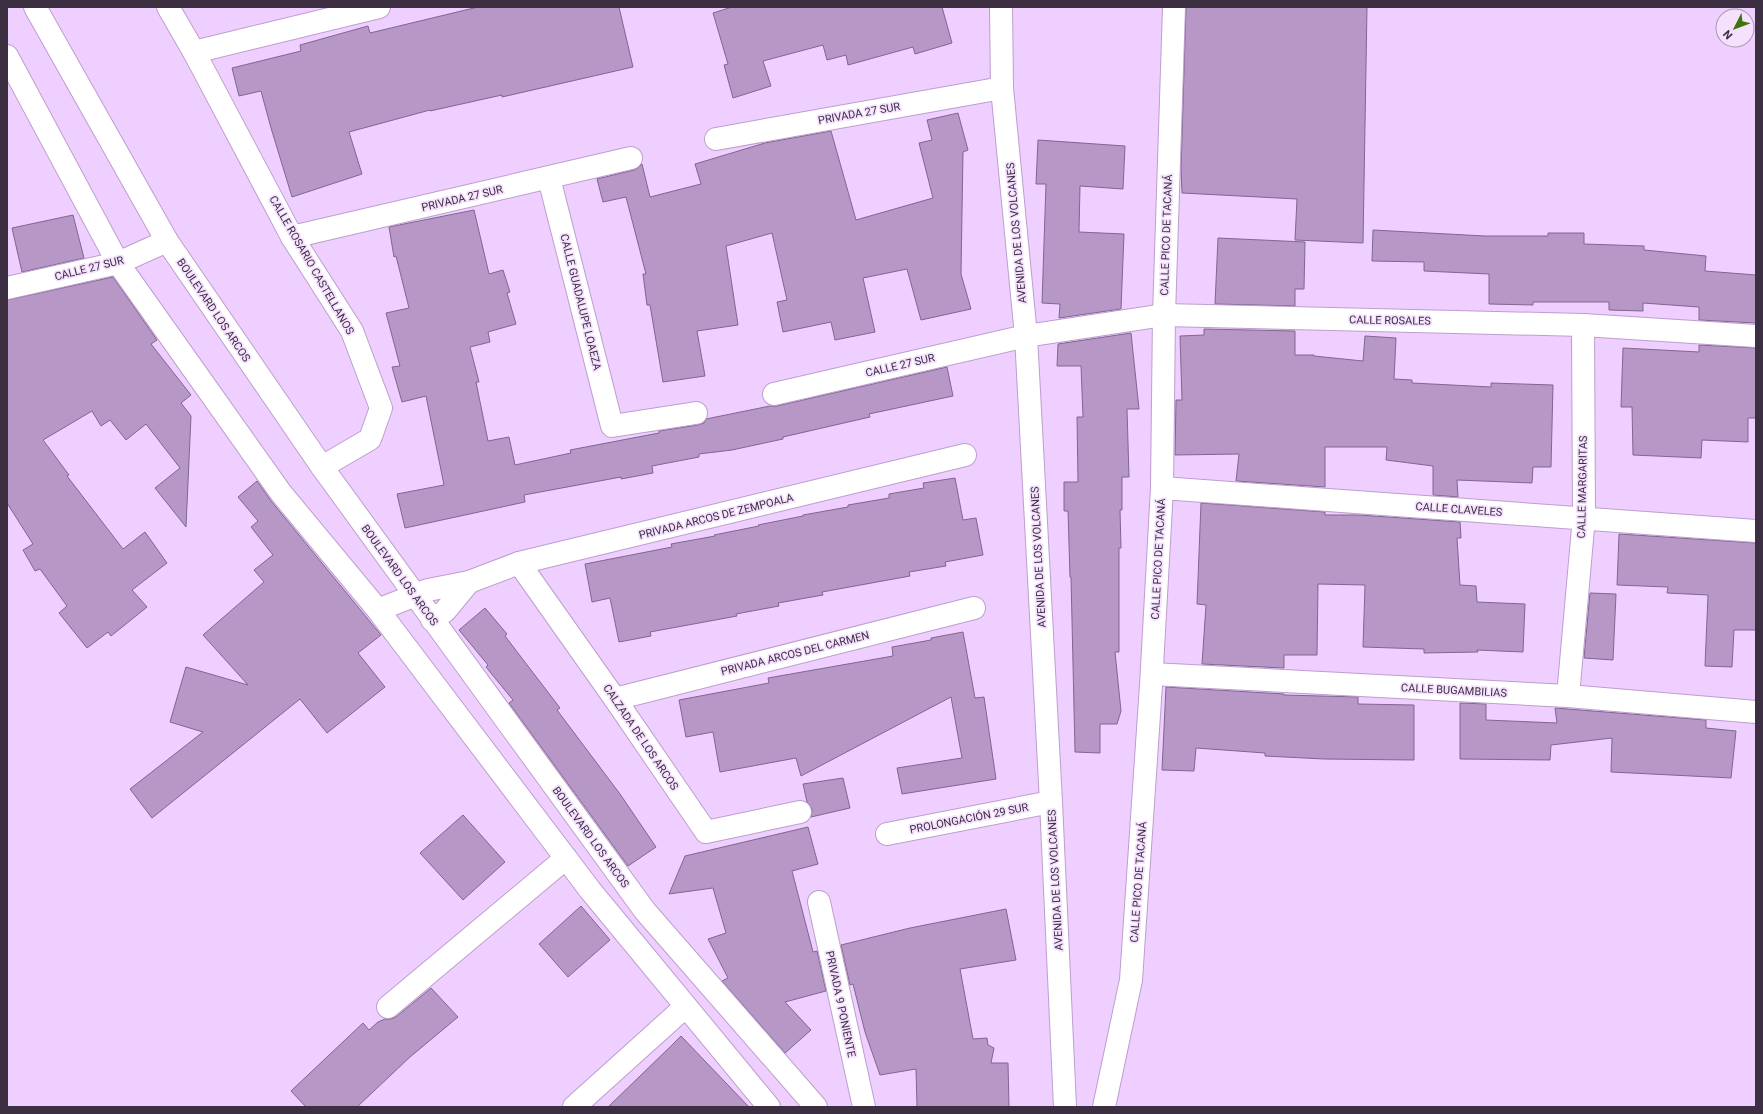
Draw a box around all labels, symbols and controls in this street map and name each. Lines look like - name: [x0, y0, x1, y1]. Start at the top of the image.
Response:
- north arrow: [1715, 8, 1755, 48]
- text: N: [1720, 27, 1735, 42]
- street label: PRIVADA 27 SUR: [817, 100, 901, 127]
- street label: AVENIDA DE LOS VOLCANES: [1004, 161, 1029, 304]
- street label: CALLE PICO DE TACANÁ: [1158, 173, 1175, 296]
- street label: PRIVADA 27 SUR: [420, 183, 504, 214]
- street label: CALLE ROSARIO CASTELLANOS: [266, 194, 357, 337]
- street label: CALLE GUADALUPE LOAEZA: [557, 233, 604, 372]
- street label: CALLE 27 SUR: [53, 254, 125, 283]
- street label: BOULEVARD LOS ARCOS: [174, 256, 253, 365]
- street label: CALLE ROSALES: [1349, 313, 1432, 328]
- street label: CALLE 27 SUR: [864, 351, 936, 380]
- street label: CALLE MARGARITAS: [1575, 435, 1590, 539]
- street label: AVENIDA DE LOS VOLCANES: [1028, 486, 1049, 628]
- street label: PRIVADA ARCOS DE ZEMPOALA: [637, 491, 796, 542]
- street label: CALLE PICO DE TACANÁ: [1149, 497, 1168, 620]
- street label: CALLE CLAVELES: [1415, 500, 1503, 519]
- street label: BOULEVARD LOS ARCOS: [359, 522, 441, 629]
- street label: PRIVADA ARCOS DEL CARMEN: [720, 629, 871, 678]
- street label: CALLE BUGAMBILIAS: [1401, 681, 1508, 700]
- street label: CALZADA DE LOS ARCOS: [600, 682, 681, 793]
- street label: BOULEVARD LOS ARCOS: [550, 784, 632, 891]
- street label: PROLONGACIÓN 29 SUR: [909, 801, 1030, 836]
- street label: AVENIDA DE LOS VOLCANES: [1045, 809, 1066, 951]
- street label: CALLE PICO DE TACANÁ: [1128, 820, 1149, 943]
- street label: PRIVADA 9 PONIENTE: [823, 950, 858, 1059]

